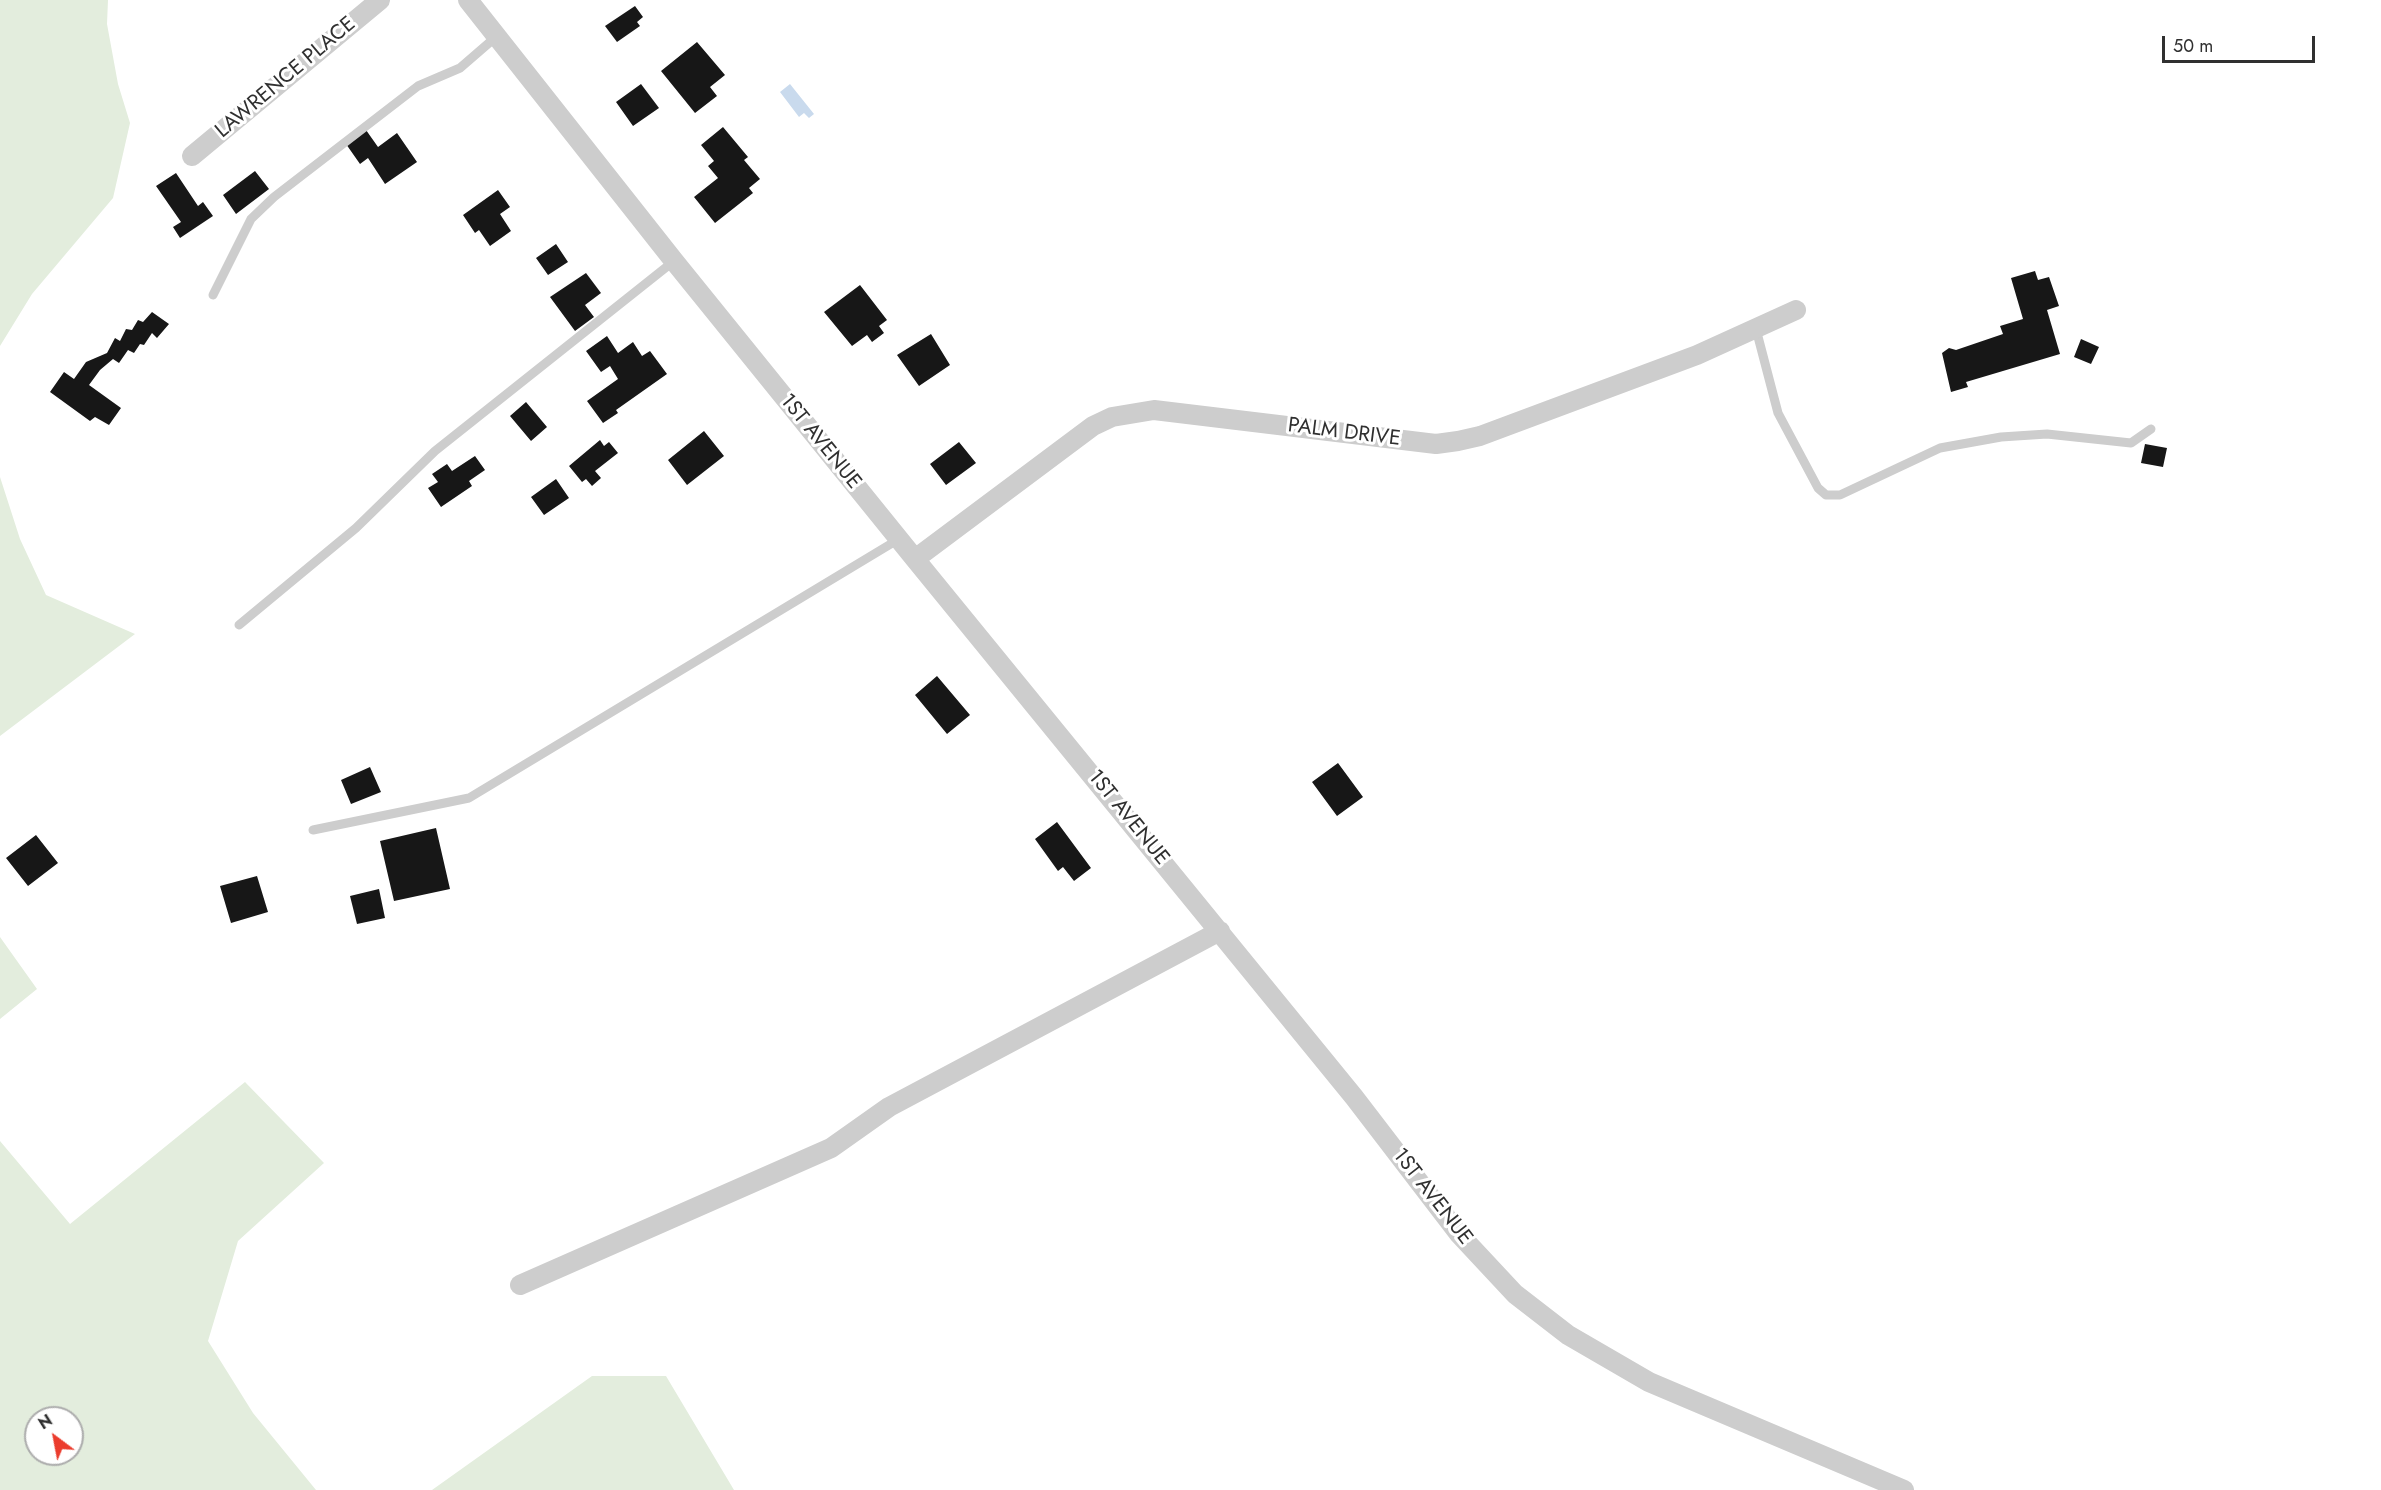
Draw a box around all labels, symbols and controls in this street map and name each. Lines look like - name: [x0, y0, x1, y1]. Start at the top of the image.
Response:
- street label: LAWRENCE PLACE: [211, 12, 361, 144]
- scale bar: [2165, 24, 2318, 62]
- text: 50 m: [2173, 33, 2213, 59]
- street label: 1ST AVENUE: [774, 389, 866, 495]
- street label: PALM DRIVE: [1286, 414, 1402, 452]
- street label: 1ST AVENUE: [1082, 765, 1174, 871]
- street label: 1ST AVENUE: [1387, 1144, 1477, 1250]
- north arrow: [24, 1406, 84, 1466]
- text: N: [34, 1409, 57, 1435]

